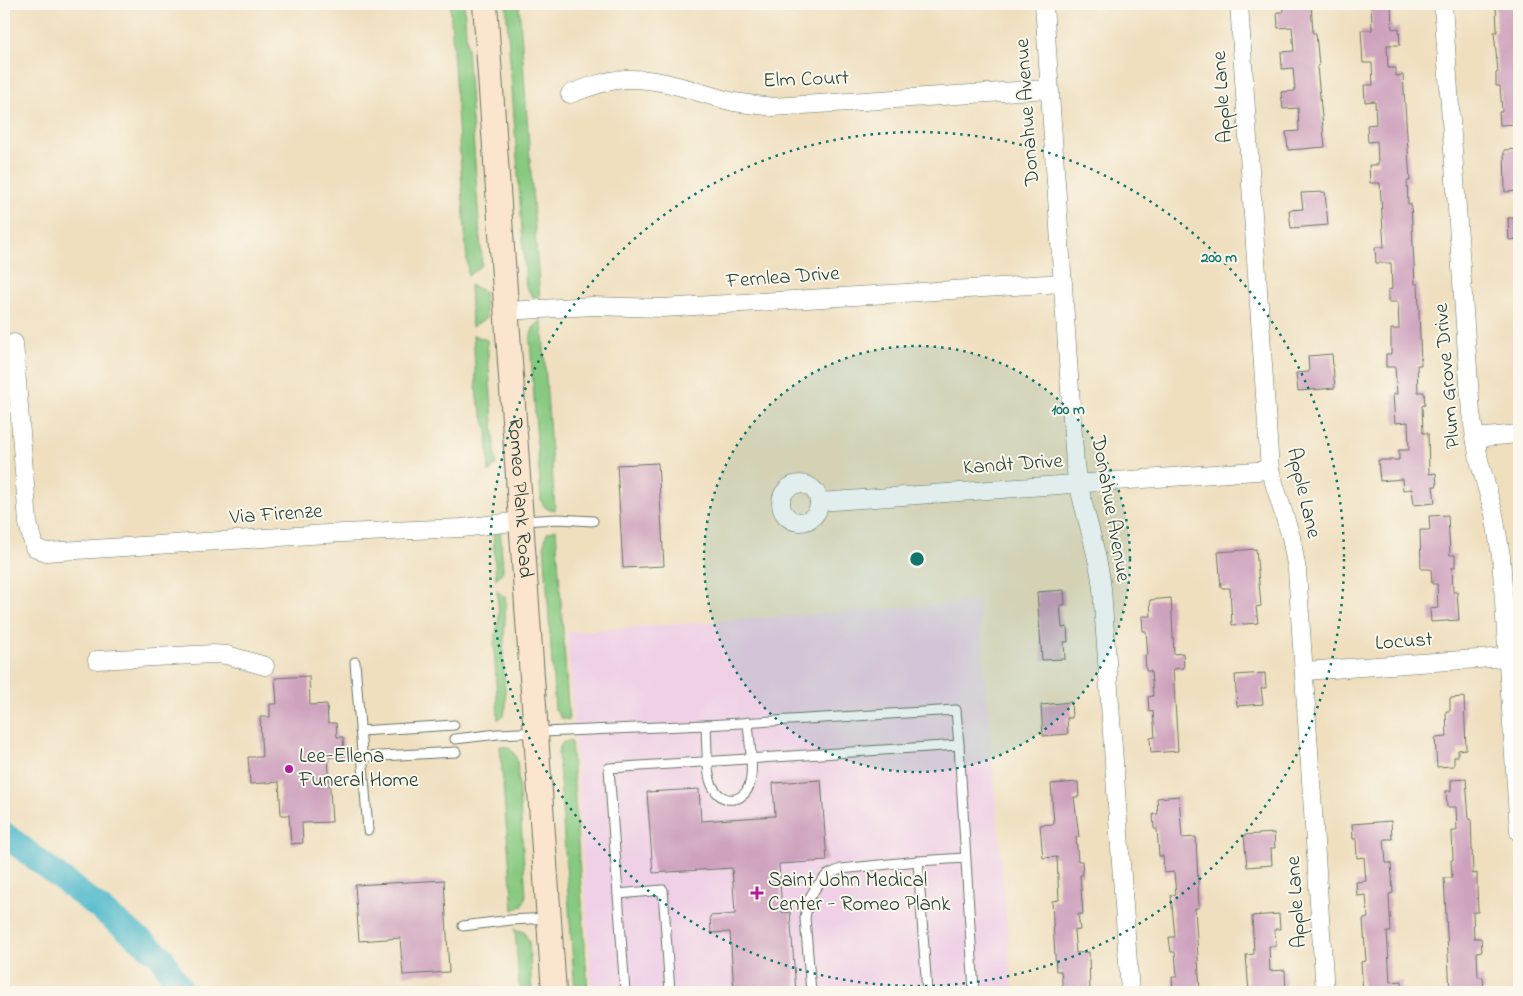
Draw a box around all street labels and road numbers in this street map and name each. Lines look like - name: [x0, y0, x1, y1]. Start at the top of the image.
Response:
- street label: Donahue Avenue: [1008, 37, 1048, 188]
- street label: Apple Lane: [1205, 49, 1241, 144]
- street label: Elm Court: [763, 64, 849, 96]
- street label: Fernlea Drive: [724, 259, 841, 297]
- street label: Plum Grove Drive: [1427, 302, 1469, 450]
- street label: Romeo Plank Road: [499, 417, 540, 579]
- street label: Donahue Avenue: [1082, 433, 1138, 585]
- street label: Apple Lane: [1278, 445, 1328, 542]
- street label: Kandt Drive: [962, 447, 1064, 483]
- street label: Via Firenze: [227, 497, 324, 533]
- street label: Locust: [1374, 625, 1434, 659]
- street label: Apple Lane: [1279, 854, 1315, 949]

